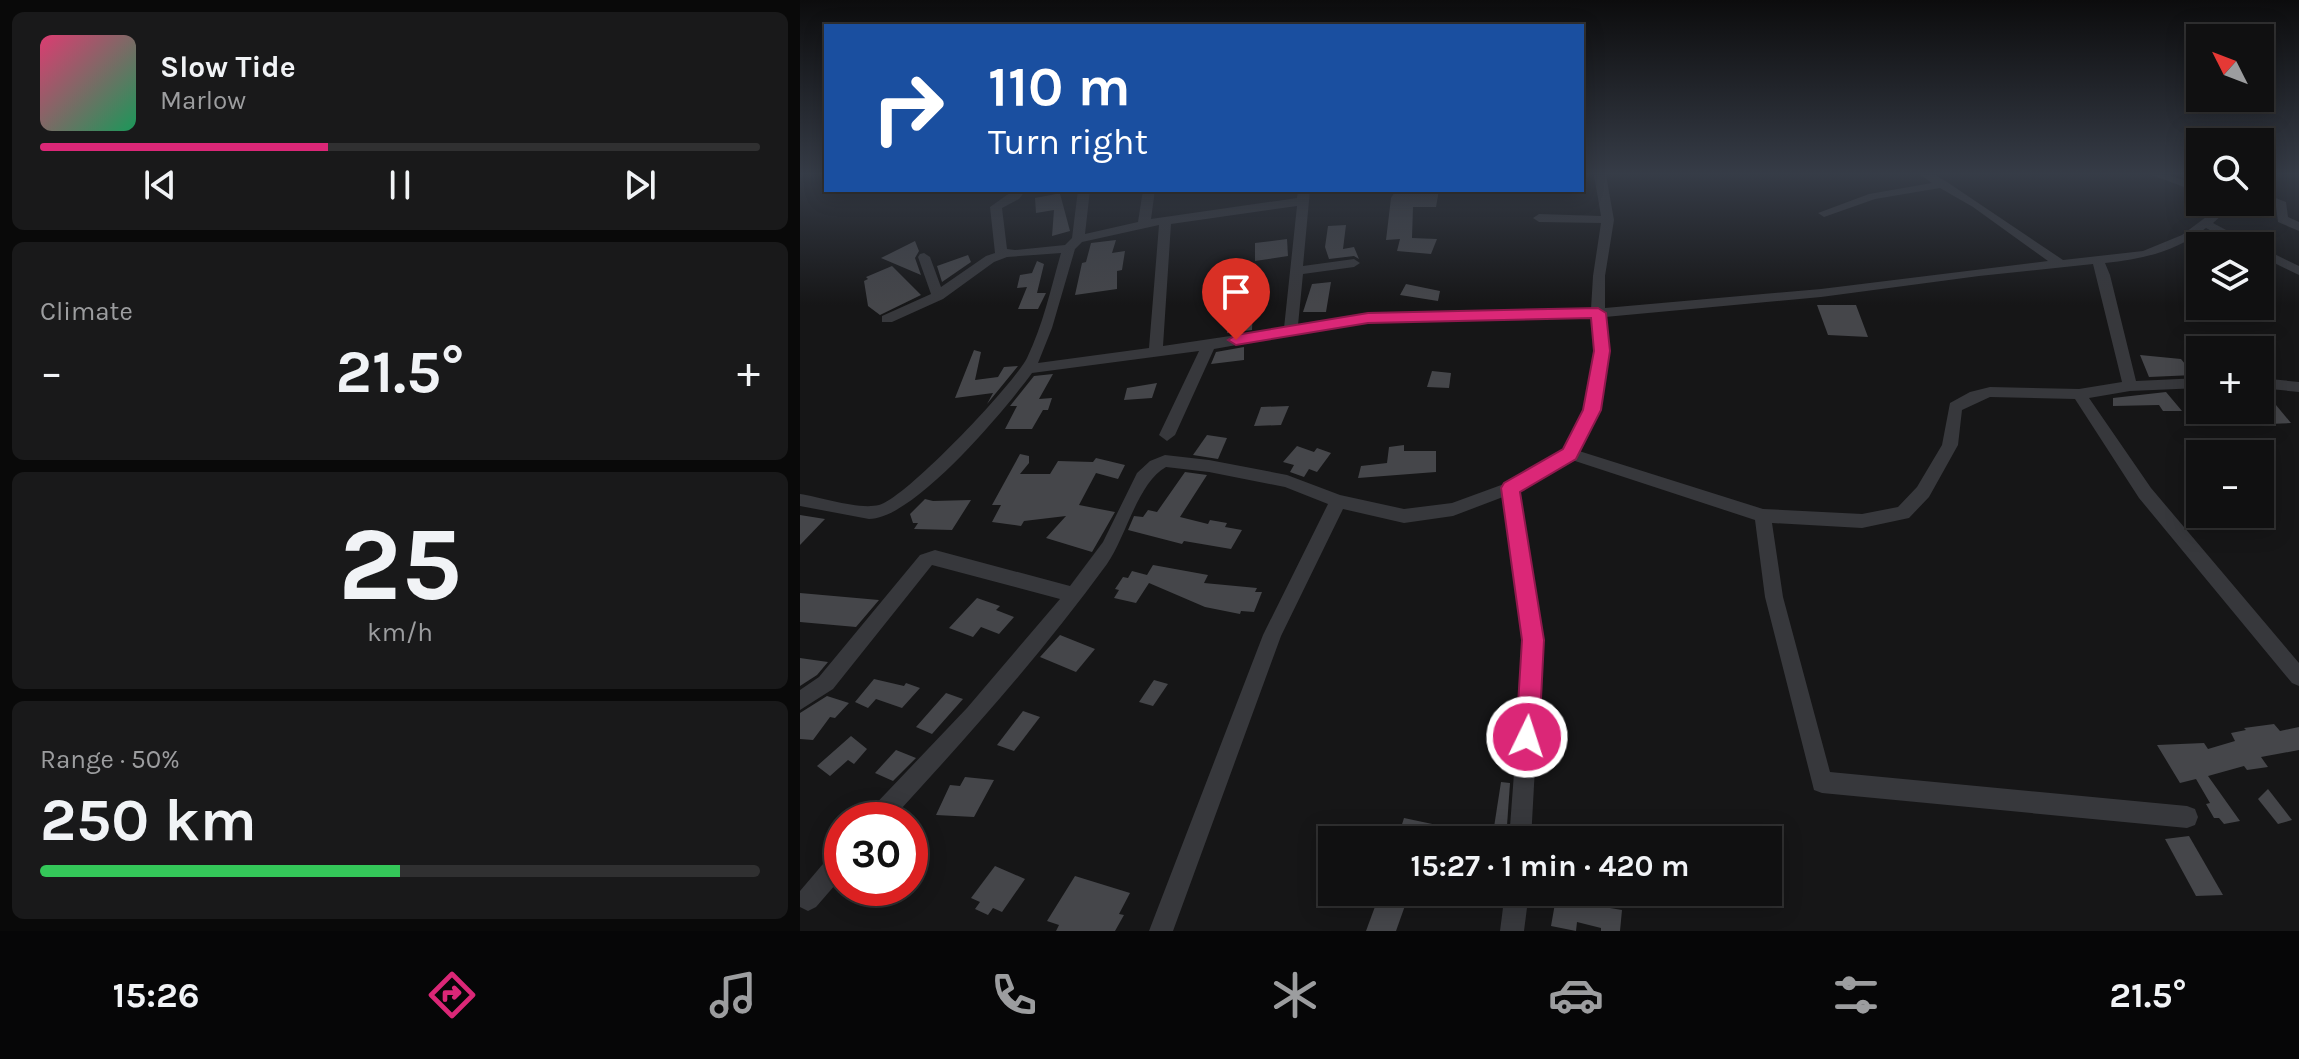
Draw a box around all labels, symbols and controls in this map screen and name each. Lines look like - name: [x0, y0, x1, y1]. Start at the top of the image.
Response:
- north arrow: [2186, 24, 2274, 112]
- map controls: [2186, 24, 2274, 528]
- text: Slow Tide: [160, 49, 296, 85]
- text: 110 m: [988, 54, 1131, 119]
- icon: right: [856, 56, 960, 160]
- text: Marlow: [160, 85, 246, 116]
- text: Turn right: [988, 121, 1148, 163]
- button: search: [2186, 128, 2274, 216]
- icon: previous: [138, 163, 182, 207]
- icon: pause: [378, 163, 422, 207]
- icon: next: [618, 163, 662, 207]
- button: layers: [2186, 232, 2274, 320]
- pin: [1202, 258, 1270, 340]
- icon: arrive: [1214, 270, 1258, 314]
- text: Climate: [40, 296, 133, 327]
- button: +: [2186, 336, 2274, 424]
- text: 21.5°: [336, 337, 464, 407]
- text: −: [40, 347, 63, 398]
- text: +: [737, 347, 760, 398]
- button: −: [2186, 440, 2274, 528]
- text: 25: [338, 504, 462, 625]
- text: km/h: [367, 617, 433, 648]
- position arrow: [1485, 695, 1569, 779]
- text: Range · 50%: [40, 744, 180, 775]
- text: 250 km: [40, 785, 257, 855]
- speed limit sign: 30: [824, 802, 928, 906]
- text: 15:27 · 1 min · 420 m: [1411, 848, 1689, 884]
- icon: directions: [424, 967, 480, 1023]
- icon: music: [705, 967, 761, 1023]
- icon: phone: [986, 967, 1042, 1023]
- icon: climate: [1267, 967, 1323, 1023]
- icon: car: [1548, 967, 1604, 1023]
- icon: filters: [1828, 967, 1884, 1023]
- text: 15:26: [112, 974, 200, 1016]
- text: 21.5°: [2109, 974, 2187, 1016]

